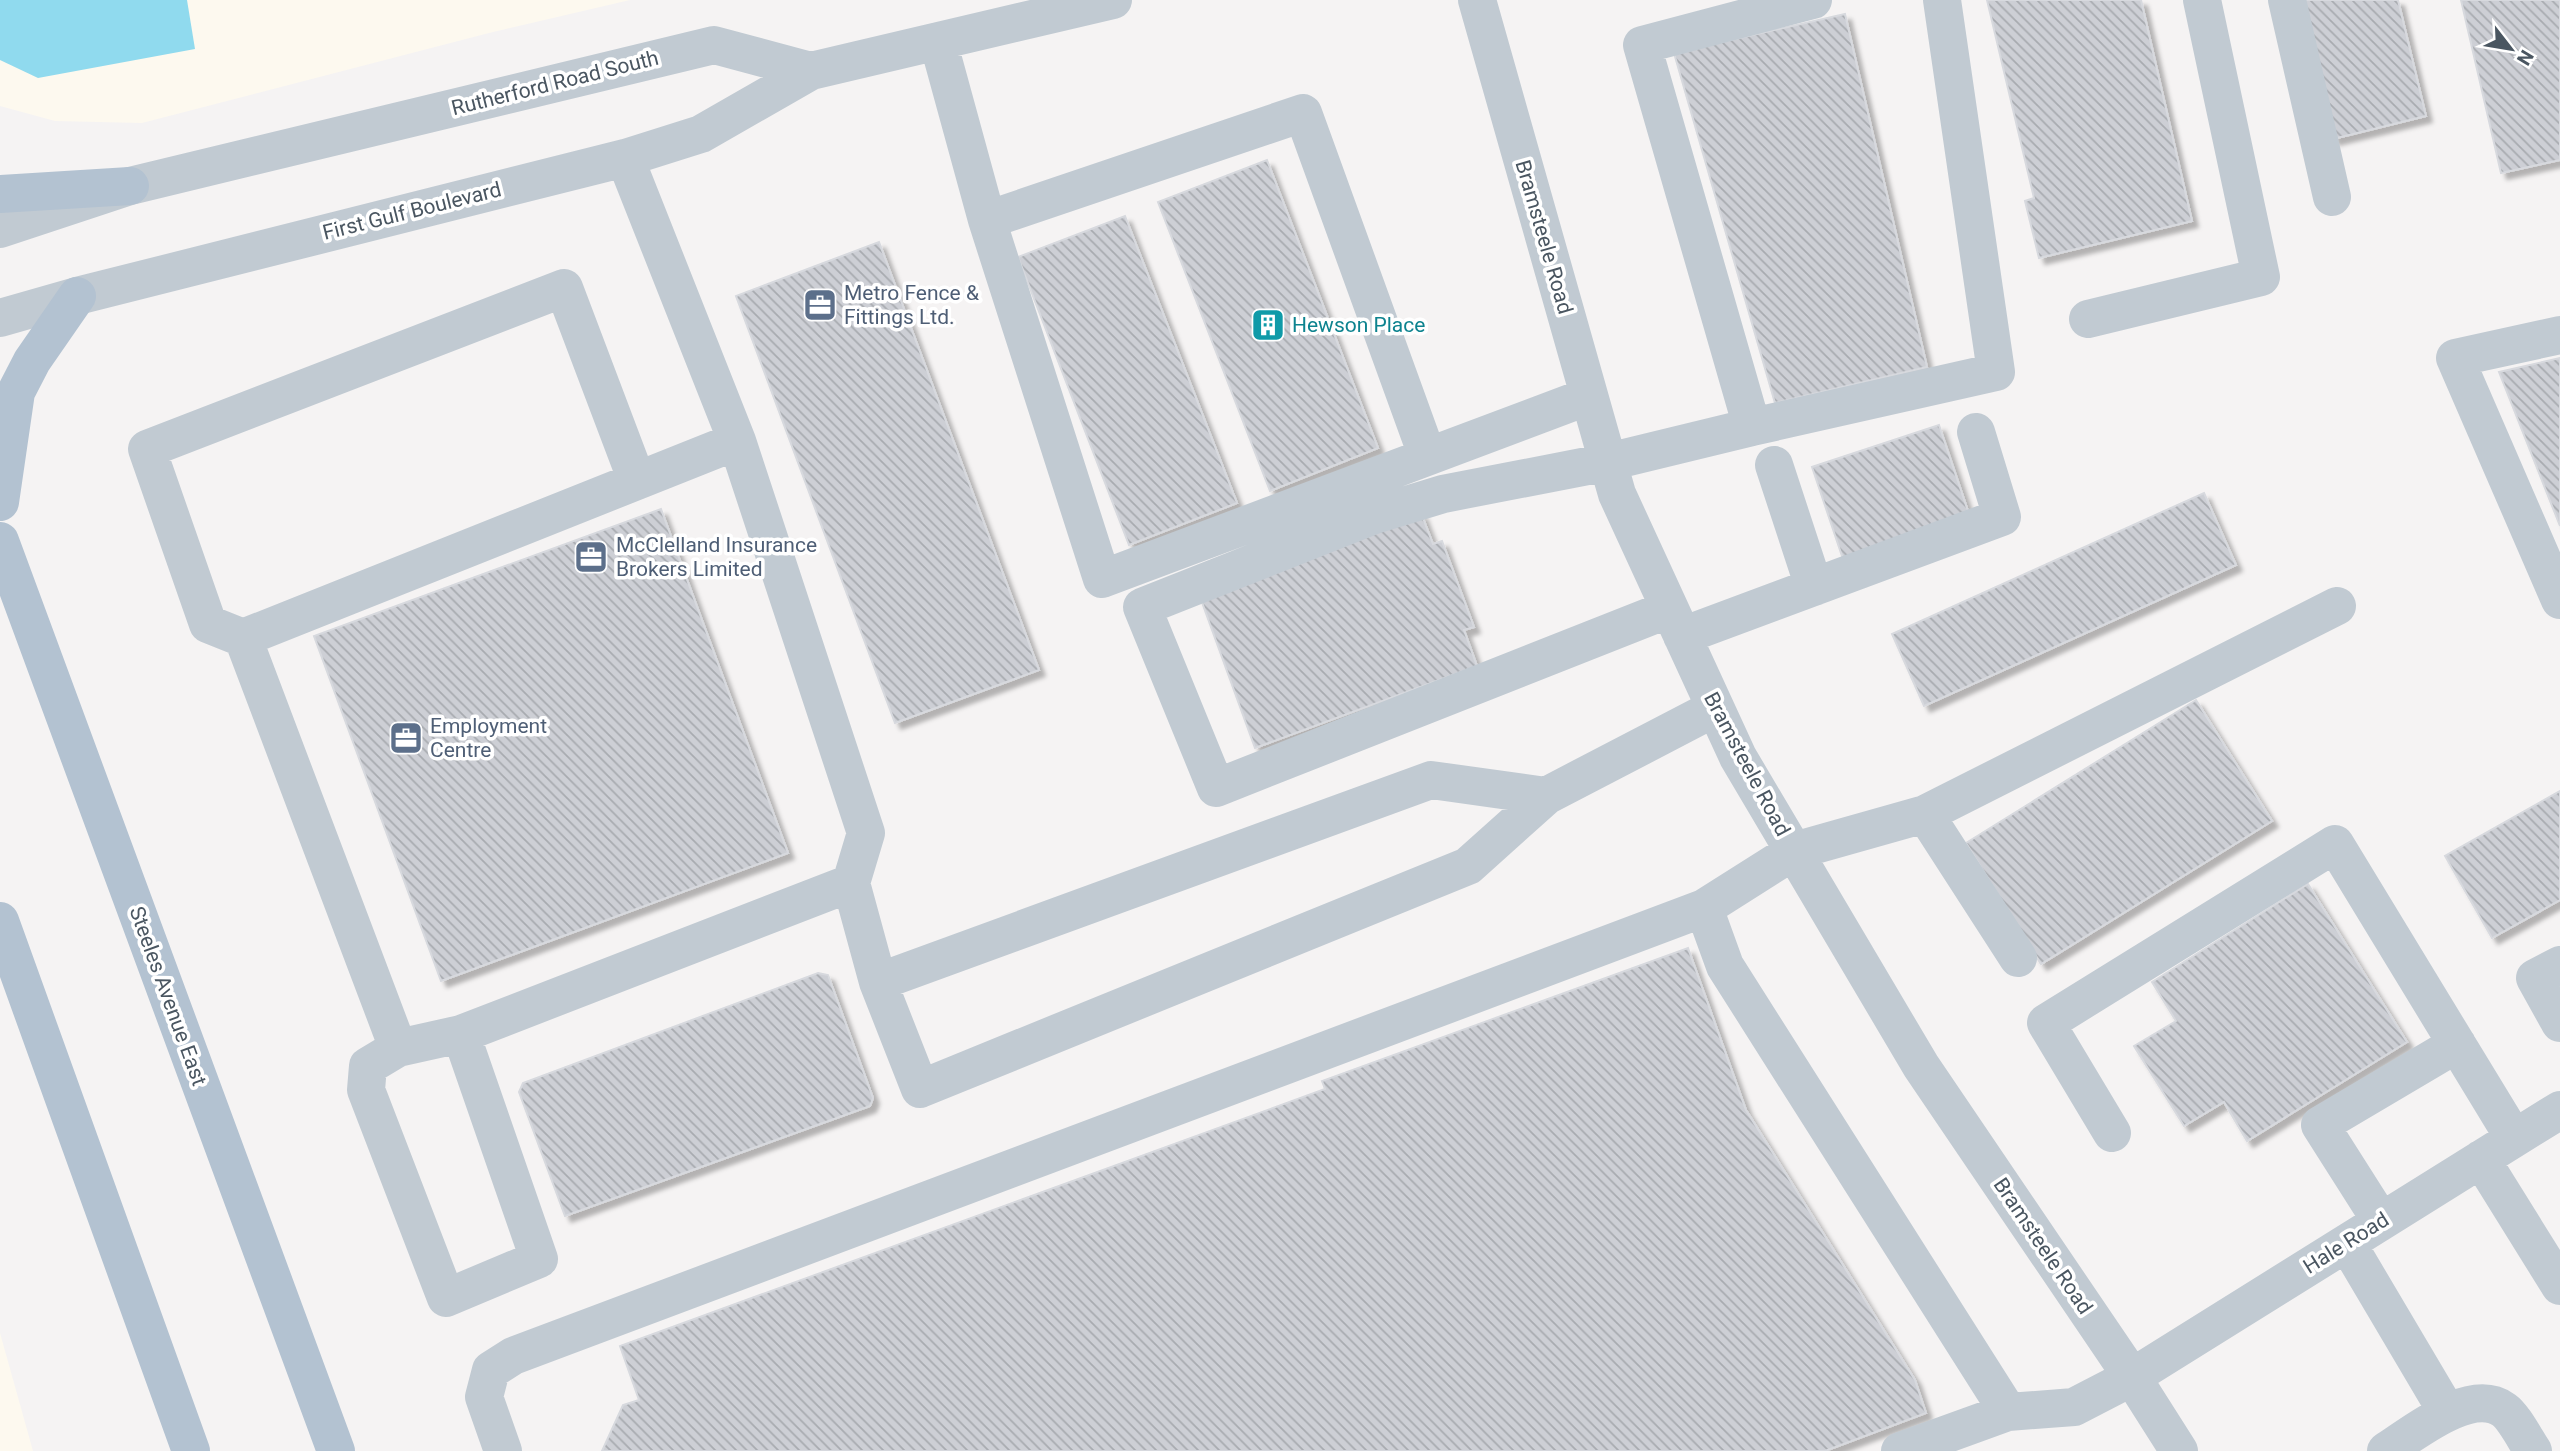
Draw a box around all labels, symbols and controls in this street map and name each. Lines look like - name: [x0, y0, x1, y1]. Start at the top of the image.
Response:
- north arrow: [2476, 14, 2546, 84]
- street label: Rutherford Road South: [449, 46, 661, 120]
- text: N: [2512, 46, 2538, 69]
- street label: Bramsteele Road: [1511, 157, 1577, 317]
- street label: First Gulf Boulevard: [320, 177, 504, 245]
- place label: Metro Fence & Fittings Ltd.: [844, 281, 979, 329]
- office icon: Metro Fence & Fittings Ltd.: [801, 286, 839, 324]
- building icon: Hewson Place: [1249, 306, 1287, 344]
- place label: Hewson Place: [1292, 313, 1425, 337]
- place label: McClelland Insurance Brokers Limited: [616, 533, 817, 581]
- office icon: McClelland Insurance Brokers Limited: [572, 538, 610, 576]
- street label: Bramsteele Road: [1699, 688, 1795, 840]
- place label: Employment Centre: [430, 714, 547, 762]
- office icon: Employment Centre: [387, 719, 425, 757]
- street label: Steeles Avenue East: [124, 903, 212, 1089]
- street label: Bramsteele Road: [1989, 1173, 2097, 1319]
- street label: Hale Road: [2299, 1207, 2393, 1279]

